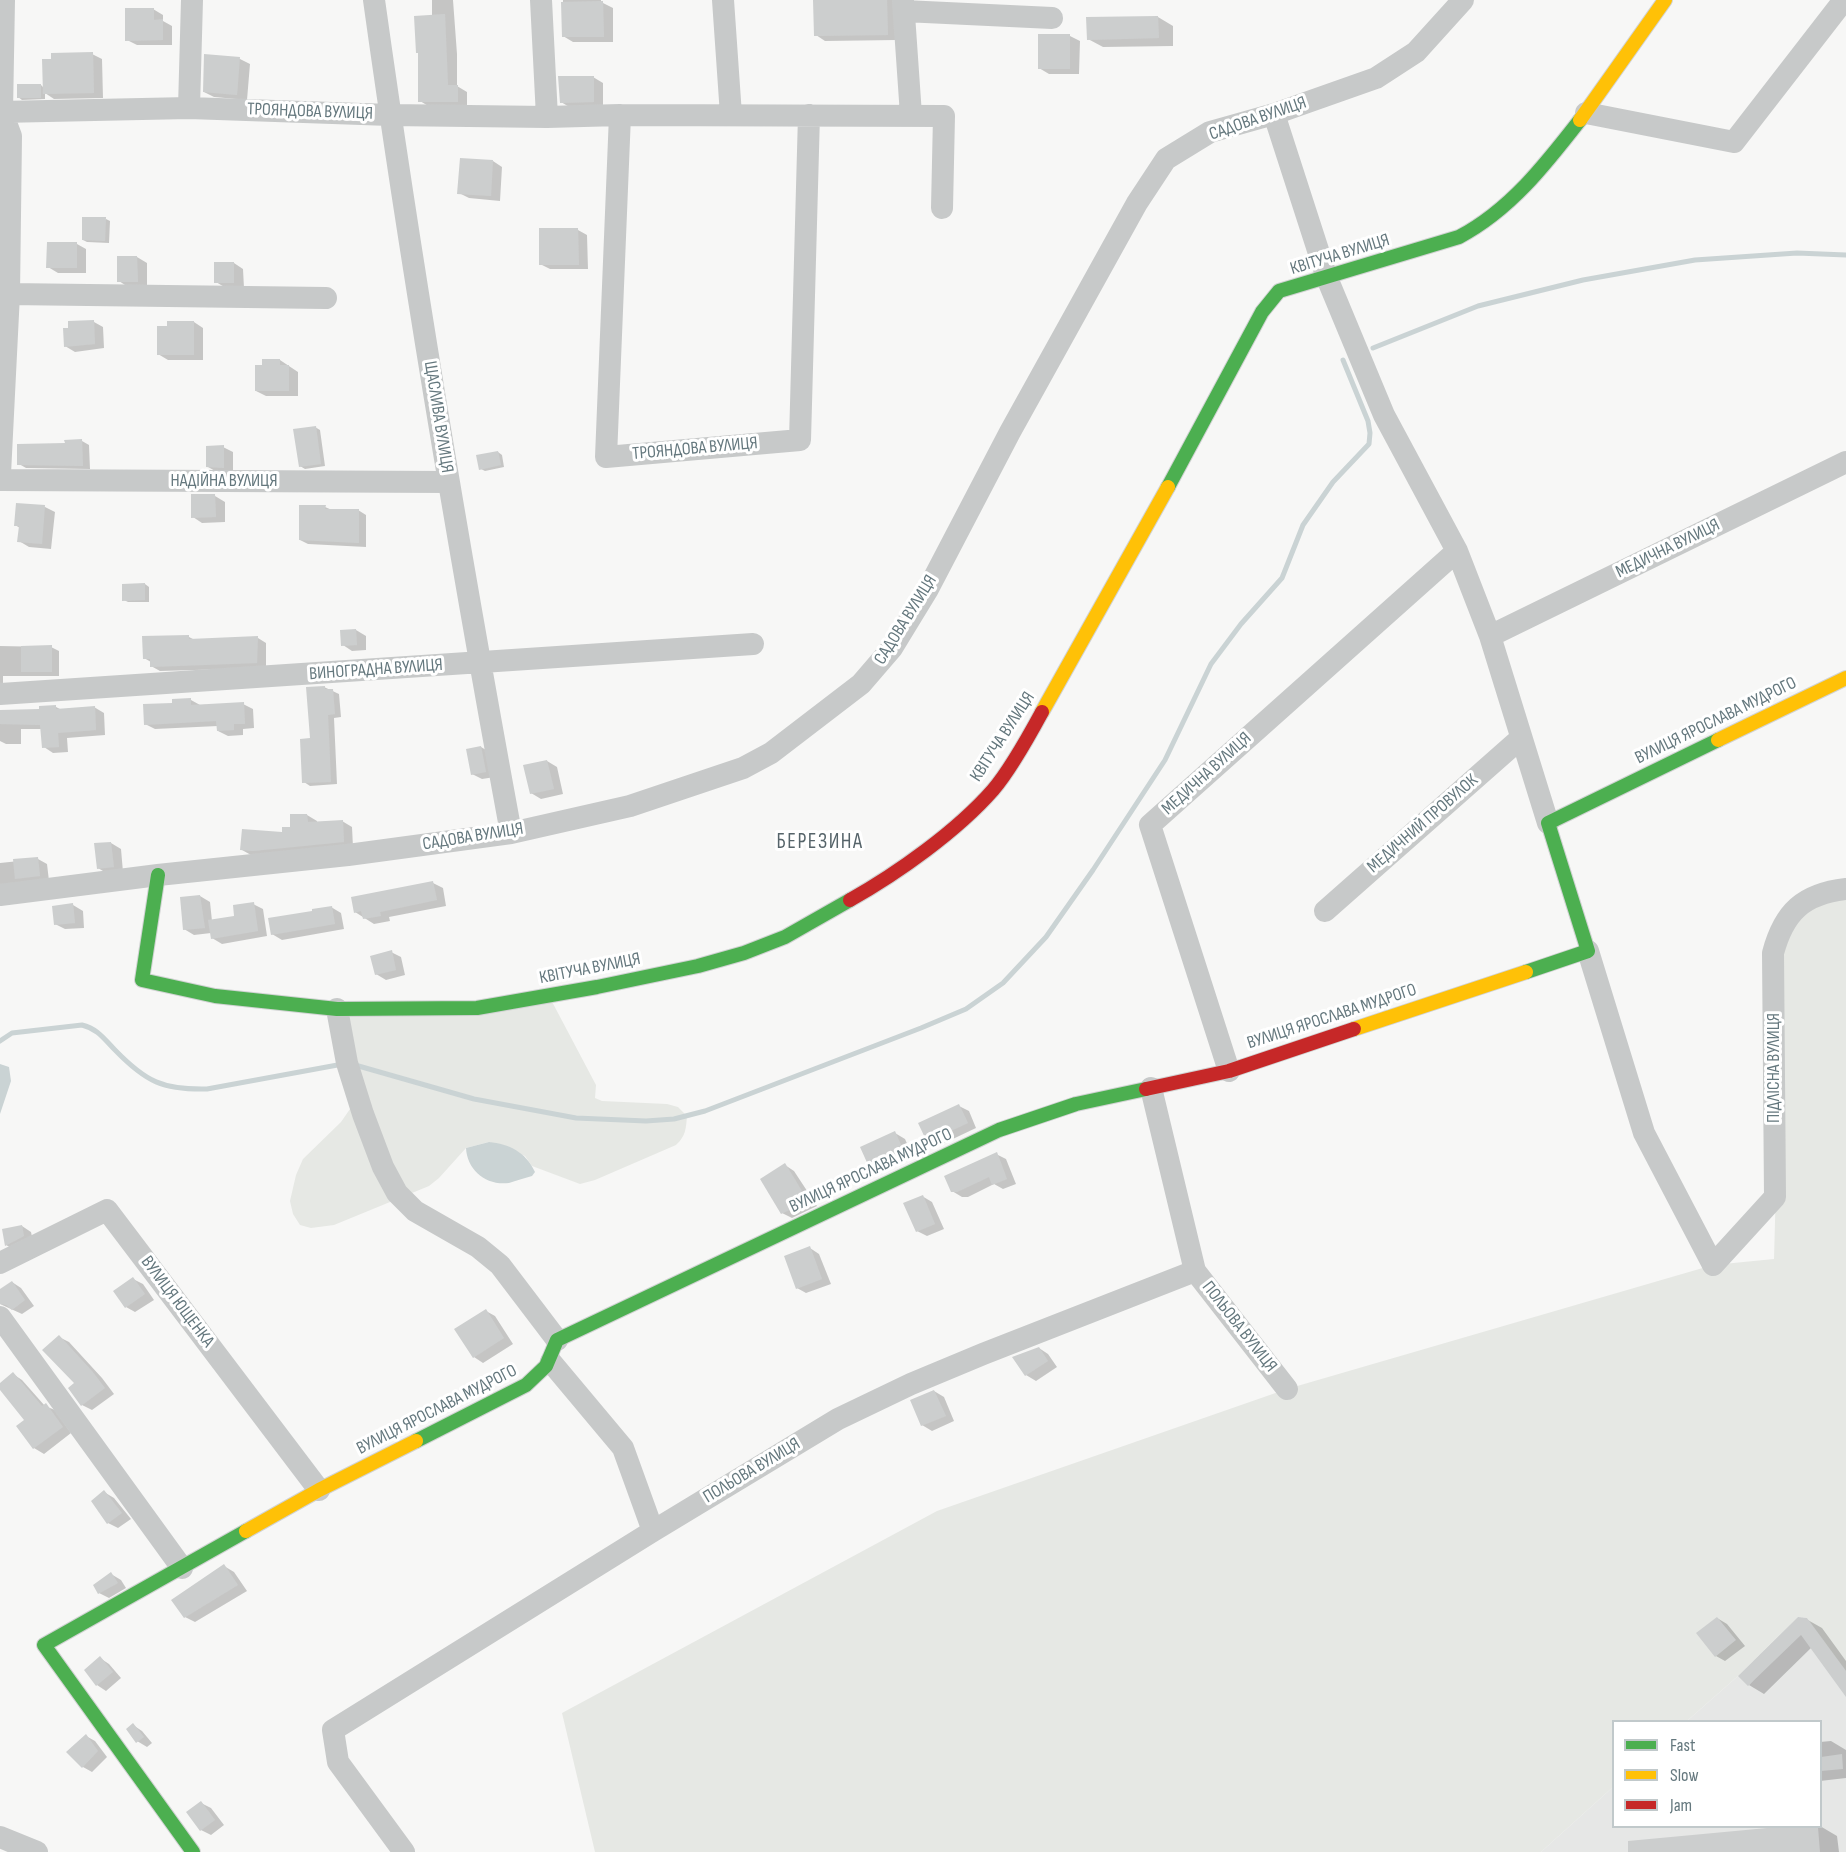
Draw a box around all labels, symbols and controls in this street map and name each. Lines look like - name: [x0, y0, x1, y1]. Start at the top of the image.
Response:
- street label: САДОВА ВУЛИЦЯ: [1206, 92, 1310, 146]
- street label: ТРОЯНДОВА ВУЛИЦЯ: [247, 99, 373, 125]
- street label: КВІТУЧА ВУЛИЦЯ: [1288, 230, 1392, 280]
- street label: ЩАСЛИВА ВУЛИЦЯ: [418, 359, 458, 475]
- street label: ТРОЯНДОВА ВУЛИЦЯ: [631, 433, 759, 465]
- street label: НАДІЙНА ВУЛИЦЯ: [171, 470, 277, 492]
- street label: МЕДИЧНА ВУЛИЦЯ: [1612, 515, 1724, 583]
- street label: САДОВА ВУЛИЦЯ: [870, 571, 942, 669]
- street label: ВИНОГРАДНА ВУЛИЦЯ: [308, 655, 444, 685]
- street label: ВУЛИЦЯ ЯРОСЛАВА МУДРОГО: [1632, 673, 1800, 769]
- street label: КВІТУЧА ВУЛИЦЯ: [966, 688, 1040, 786]
- street label: МЕДИЧНА ВУЛИЦЯ: [1158, 728, 1256, 820]
- street label: МЕДИЧНИЙ ПРОВУЛОК: [1363, 770, 1483, 878]
- street label: САДОВА ВУЛИЦЯ: [421, 818, 525, 856]
- district label: БЕРЕЗИНА: [777, 830, 863, 856]
- street label: КВІТУЧА ВУЛИЦЯ: [538, 949, 642, 989]
- street label: ВУЛИЦЯ ЯРОСЛАВА МУДРОГО: [1245, 979, 1419, 1055]
- street label: ПІДЛІСНА ВУЛИЦЯ: [1763, 1013, 1785, 1123]
- street label: ВУЛИЦЯ ЯРОСЛАВА МУДРОГО: [786, 1124, 956, 1218]
- street label: ВУЛИЦЯ ЮЩЕНКА: [136, 1252, 218, 1352]
- street label: ПОЛЬОВА ВУЛИЦЯ: [1197, 1277, 1281, 1377]
- street label: ВУЛИЦЯ ЯРОСЛАВА МУДРОГО: [353, 1360, 521, 1460]
- street label: ПОЛЬОВА ВУЛИЦЯ: [700, 1434, 804, 1508]
- legend: [1612, 1720, 1822, 1828]
- text: Fast: [1670, 1735, 1695, 1756]
- text: Slow: [1670, 1765, 1699, 1786]
- text: Jam: [1670, 1795, 1692, 1816]

